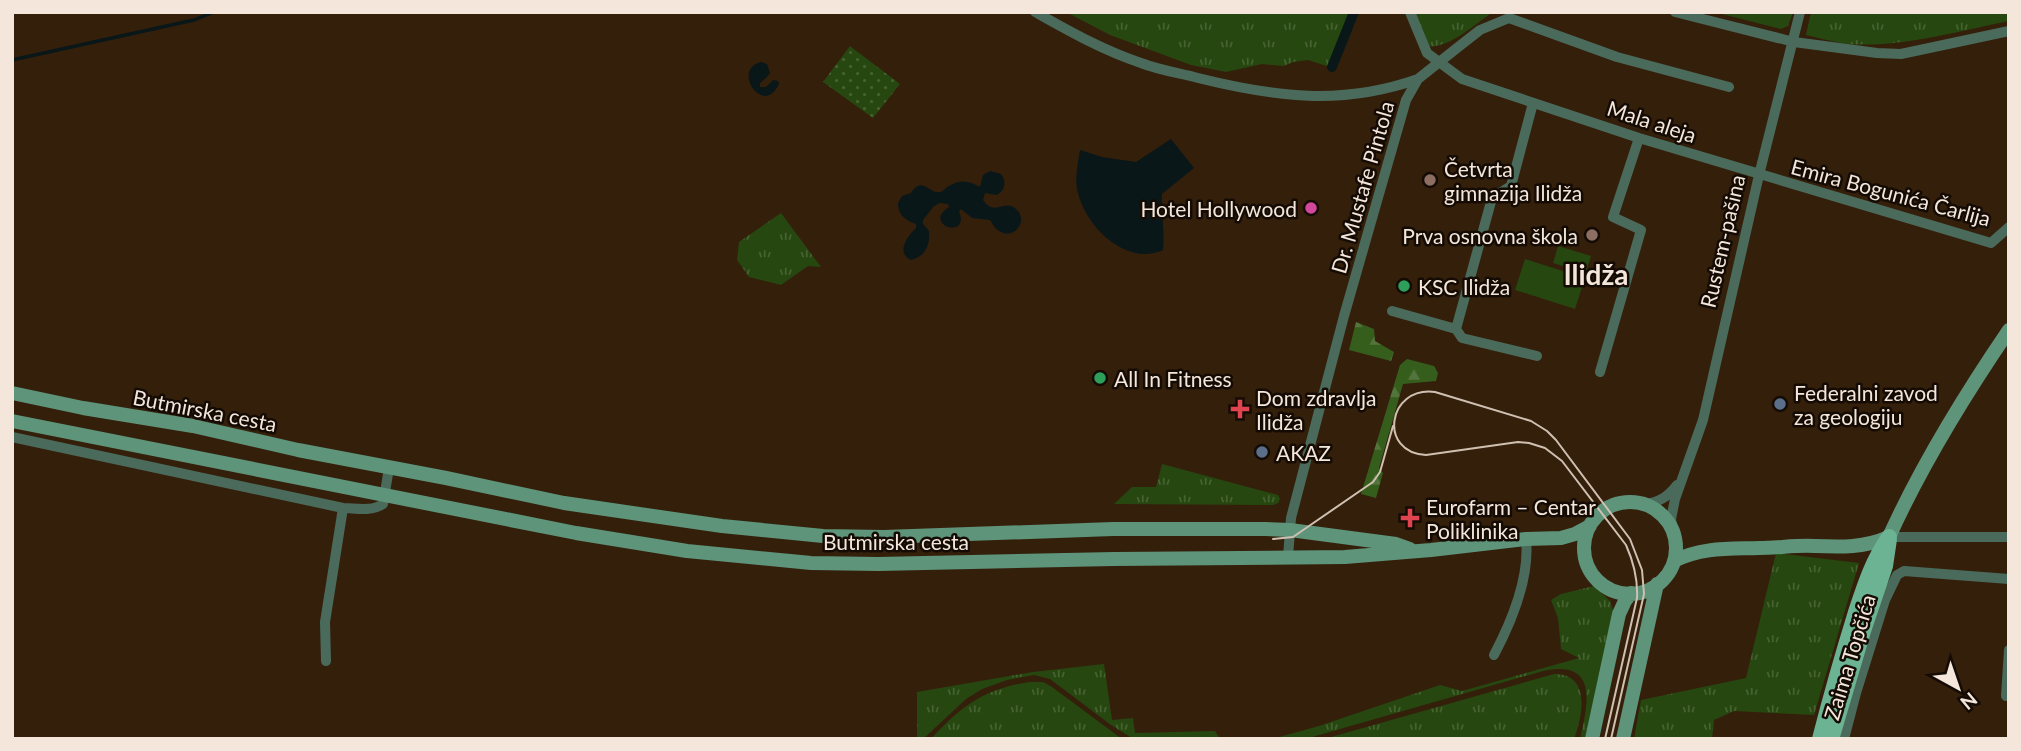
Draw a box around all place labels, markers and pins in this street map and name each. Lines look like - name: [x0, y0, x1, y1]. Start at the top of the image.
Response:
- place label: Četvrta gimnazija Ilidža: [1444, 156, 1582, 205]
- marker: Četvrta gimnazija Ilidža: [1422, 172, 1438, 188]
- place label: Hotel Hollywood: [1140, 196, 1297, 221]
- marker: Hotel Hollywood: [1303, 200, 1319, 216]
- place label: Prva osnovna škola: [1402, 223, 1578, 248]
- marker: Prva osnovna škola: [1584, 227, 1600, 243]
- place label: KSC Ilidža: [1418, 274, 1510, 299]
- marker: KSC Ilidža: [1396, 278, 1412, 294]
- place label: All In Fitness: [1114, 366, 1232, 391]
- marker: All In Fitness: [1092, 370, 1108, 386]
- place label: Federalni zavod za geologiju: [1794, 380, 1938, 429]
- place label: Dom zdravlja Ilidža: [1256, 385, 1376, 434]
- marker: Federalni zavod za geologiju: [1772, 396, 1788, 412]
- marker: Dom zdravlja Ilidža: [1230, 399, 1250, 419]
- place label: AKAZ: [1276, 440, 1331, 465]
- marker: AKAZ: [1254, 444, 1270, 460]
- place label: Eurofarm – Centar Poliklinika: [1426, 494, 1596, 543]
- marker: Eurofarm – Centar Poliklinika: [1400, 508, 1420, 528]

